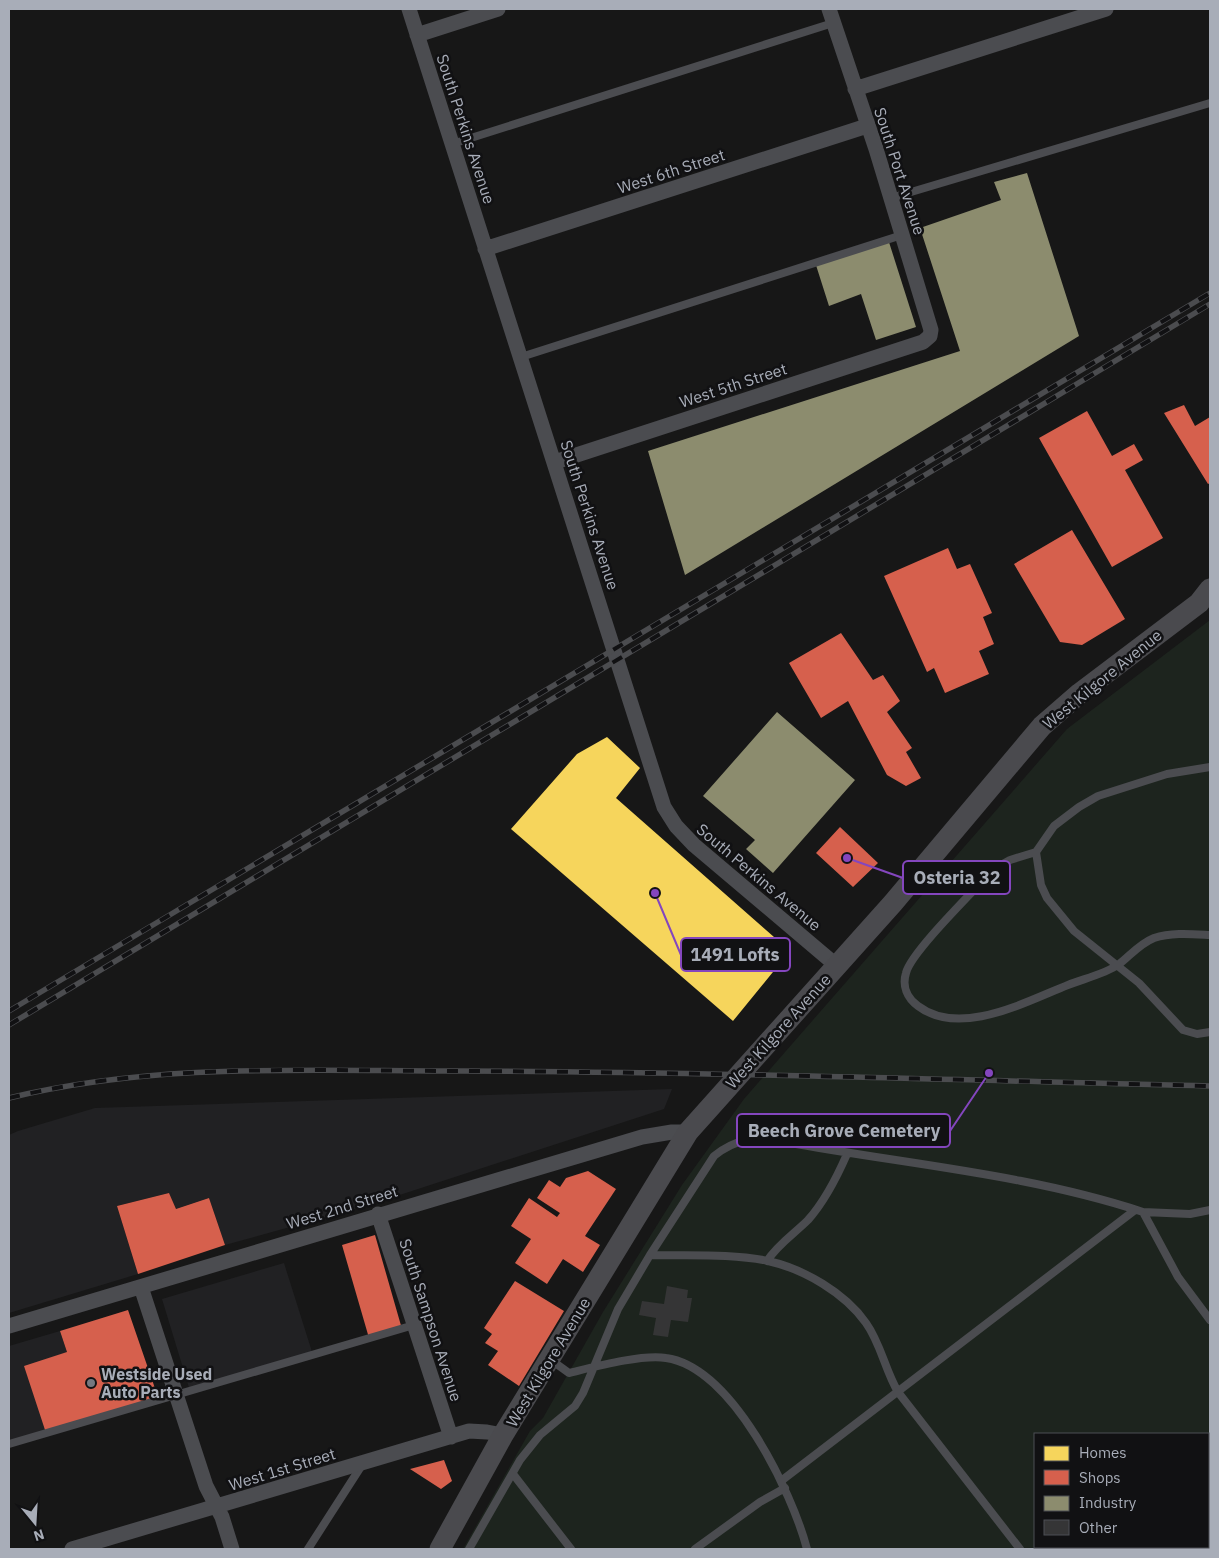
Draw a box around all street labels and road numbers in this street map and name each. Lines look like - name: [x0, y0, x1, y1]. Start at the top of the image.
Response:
- street label: South Perkins Avenue: [432, 52, 500, 207]
- street label: South Port Avenue: [870, 105, 930, 237]
- street label: West 6th Street: [615, 144, 727, 198]
- street label: West 5th Street: [677, 358, 789, 412]
- street label: South Perkins Avenue: [556, 438, 624, 593]
- street label: West Kilgore Avenue: [1038, 625, 1166, 733]
- street label: South Perkins Avenue: [693, 819, 825, 935]
- street label: West Kilgore Avenue: [721, 969, 835, 1092]
- street label: West 2nd Street: [284, 1181, 400, 1233]
- street label: South Sampson Avenue: [395, 1236, 467, 1404]
- street label: West Kilgore Avenue: [501, 1293, 595, 1430]
- street label: West 1st Street: [226, 1443, 338, 1495]

